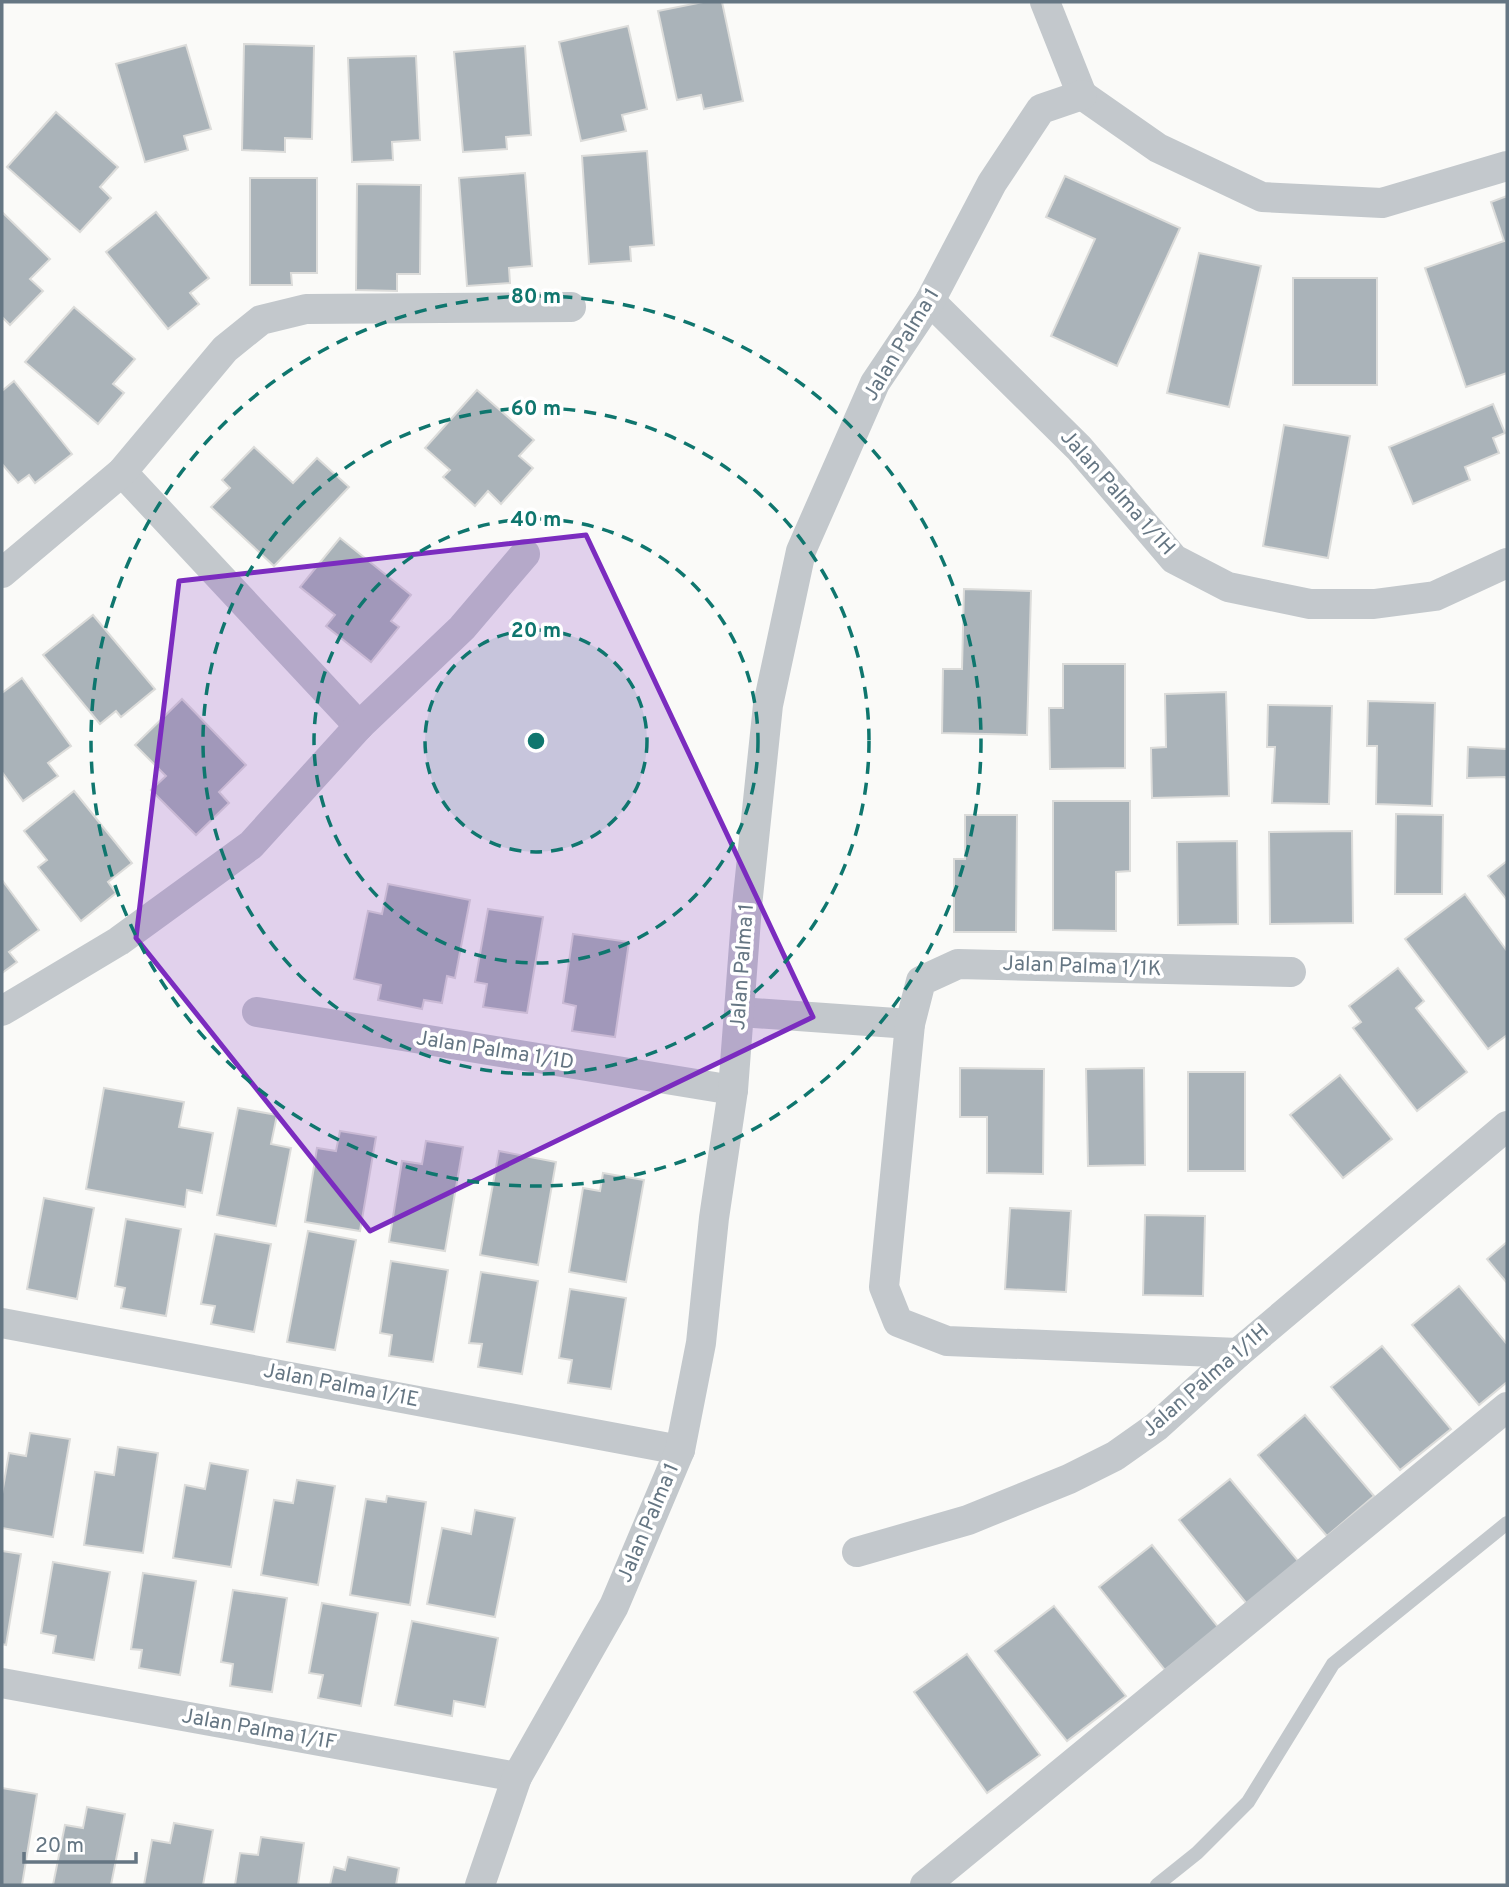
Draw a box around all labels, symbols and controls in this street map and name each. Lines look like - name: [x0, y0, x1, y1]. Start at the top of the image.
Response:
- text: 80 m: [511, 284, 561, 311]
- street label: Jalan Palma 1: [858, 284, 946, 406]
- text: 60 m: [511, 396, 561, 423]
- street label: Jalan Palma 1/1H: [1053, 425, 1181, 561]
- text: 40 m: [511, 507, 561, 534]
- text: 20 m: [511, 618, 561, 645]
- centre of rings: [524, 729, 548, 753]
- street label: Jalan Palma 1: [725, 903, 761, 1031]
- street label: Jalan Palma 1/1K: [1002, 951, 1162, 983]
- street label: Jalan Palma 1/1D: [414, 1025, 576, 1077]
- street label: Jalan Palma 1/1H: [1137, 1318, 1275, 1444]
- street label: Jalan Palma 1/1E: [261, 1358, 421, 1414]
- street label: Jalan Palma 1: [612, 1459, 686, 1587]
- street label: Jalan Palma 1/1F: [179, 1703, 339, 1757]
- scale bar: [24, 1820, 136, 1864]
- text: 20 m: [35, 1833, 84, 1860]

